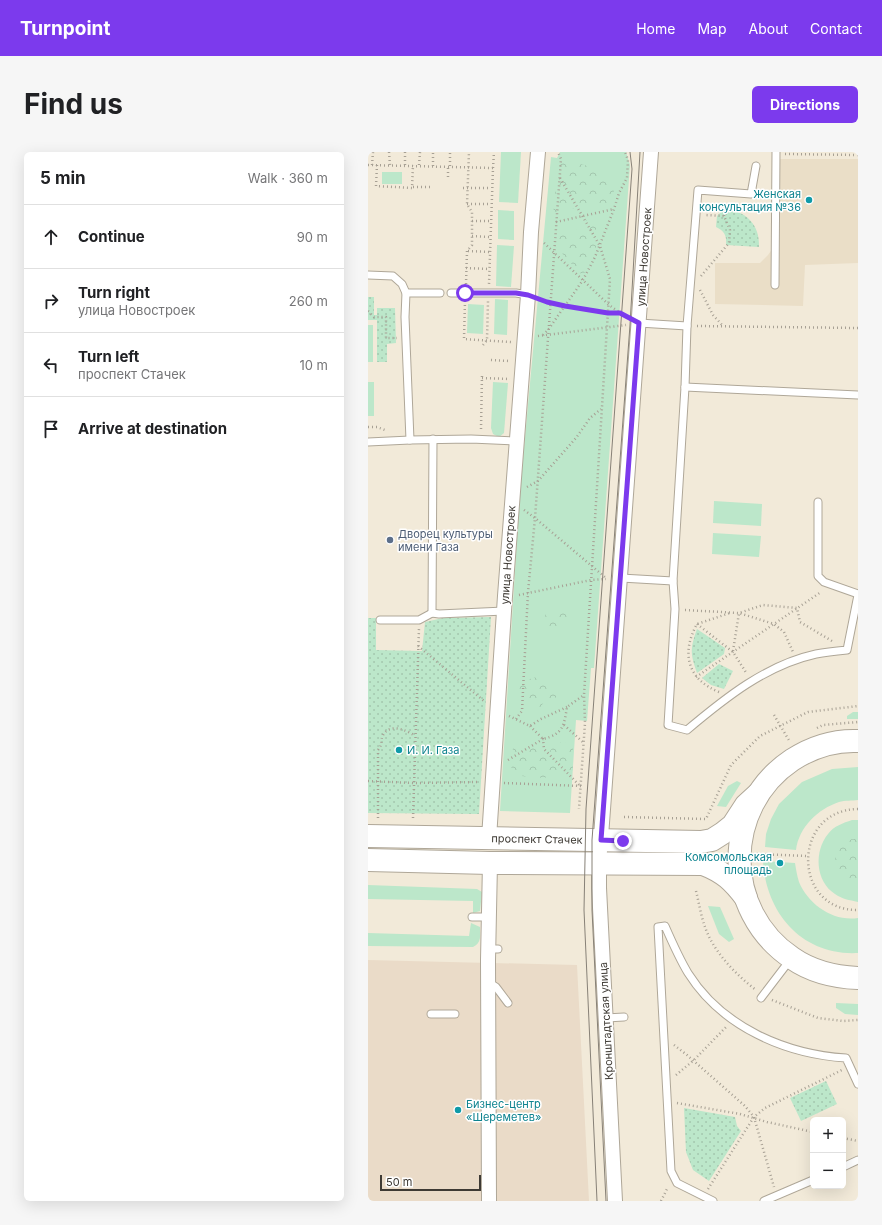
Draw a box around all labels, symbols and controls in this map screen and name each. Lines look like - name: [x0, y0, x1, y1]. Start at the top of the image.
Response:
- text: Turnpoint: [20, 17, 110, 40]
- text: Home: [636, 20, 675, 37]
- text: Map: [697, 20, 727, 37]
- text: About: [749, 20, 788, 37]
- text: Contact: [810, 20, 862, 37]
- button: Directions: [752, 86, 858, 123]
- text: Find us: [24, 87, 123, 121]
- text: 5 min: [40, 168, 86, 188]
- text: Walk · 360 m: [248, 170, 328, 186]
- place label: Женская консультация №36: [699, 187, 801, 214]
- marker: Женская консультация №36: [804, 195, 814, 205]
- street label: улица Новостроек: [634, 207, 654, 307]
- icon: ahead: [40, 226, 62, 248]
- text: Continue: [78, 227, 145, 246]
- text: 90 m: [297, 229, 328, 245]
- text: Turn right: [78, 283, 150, 302]
- route start: [456, 284, 474, 302]
- icon: right: [40, 290, 62, 312]
- text: 260 m: [289, 293, 328, 309]
- text: улица Новостроек: [78, 302, 195, 318]
- text: Turn left: [78, 347, 139, 366]
- icon: left: [40, 354, 62, 376]
- text: 10 m: [299, 357, 328, 373]
- text: проспект Стачек: [78, 366, 186, 382]
- icon: arrive: [40, 418, 62, 440]
- text: Arrive at destination: [78, 419, 227, 438]
- street label: улица Новостроек: [498, 505, 518, 605]
- place label: Дворец культуры имени Газа: [398, 527, 493, 554]
- marker: Дворец культуры имени Газа: [385, 535, 395, 545]
- place label: И. И. Газа: [407, 743, 459, 757]
- marker: И. И. Газа: [394, 745, 404, 755]
- street label: проспект Стачек: [491, 831, 583, 847]
- route end: [614, 832, 632, 850]
- place label: Комсомольская площадь: [685, 850, 772, 877]
- marker: Комсомольская площадь: [775, 858, 785, 868]
- street label: Кронштадтская улица: [596, 962, 616, 1080]
- place label: Бизнес-центр «Шереметев»: [466, 1097, 541, 1124]
- marker: Бизнес-центр «Шереметев»: [453, 1105, 463, 1115]
- map controls: [810, 1117, 846, 1189]
- button: +: [810, 1117, 846, 1153]
- button: −: [810, 1153, 846, 1189]
- scale bar: [380, 1173, 481, 1192]
- text: 50 m: [386, 1175, 412, 1189]

